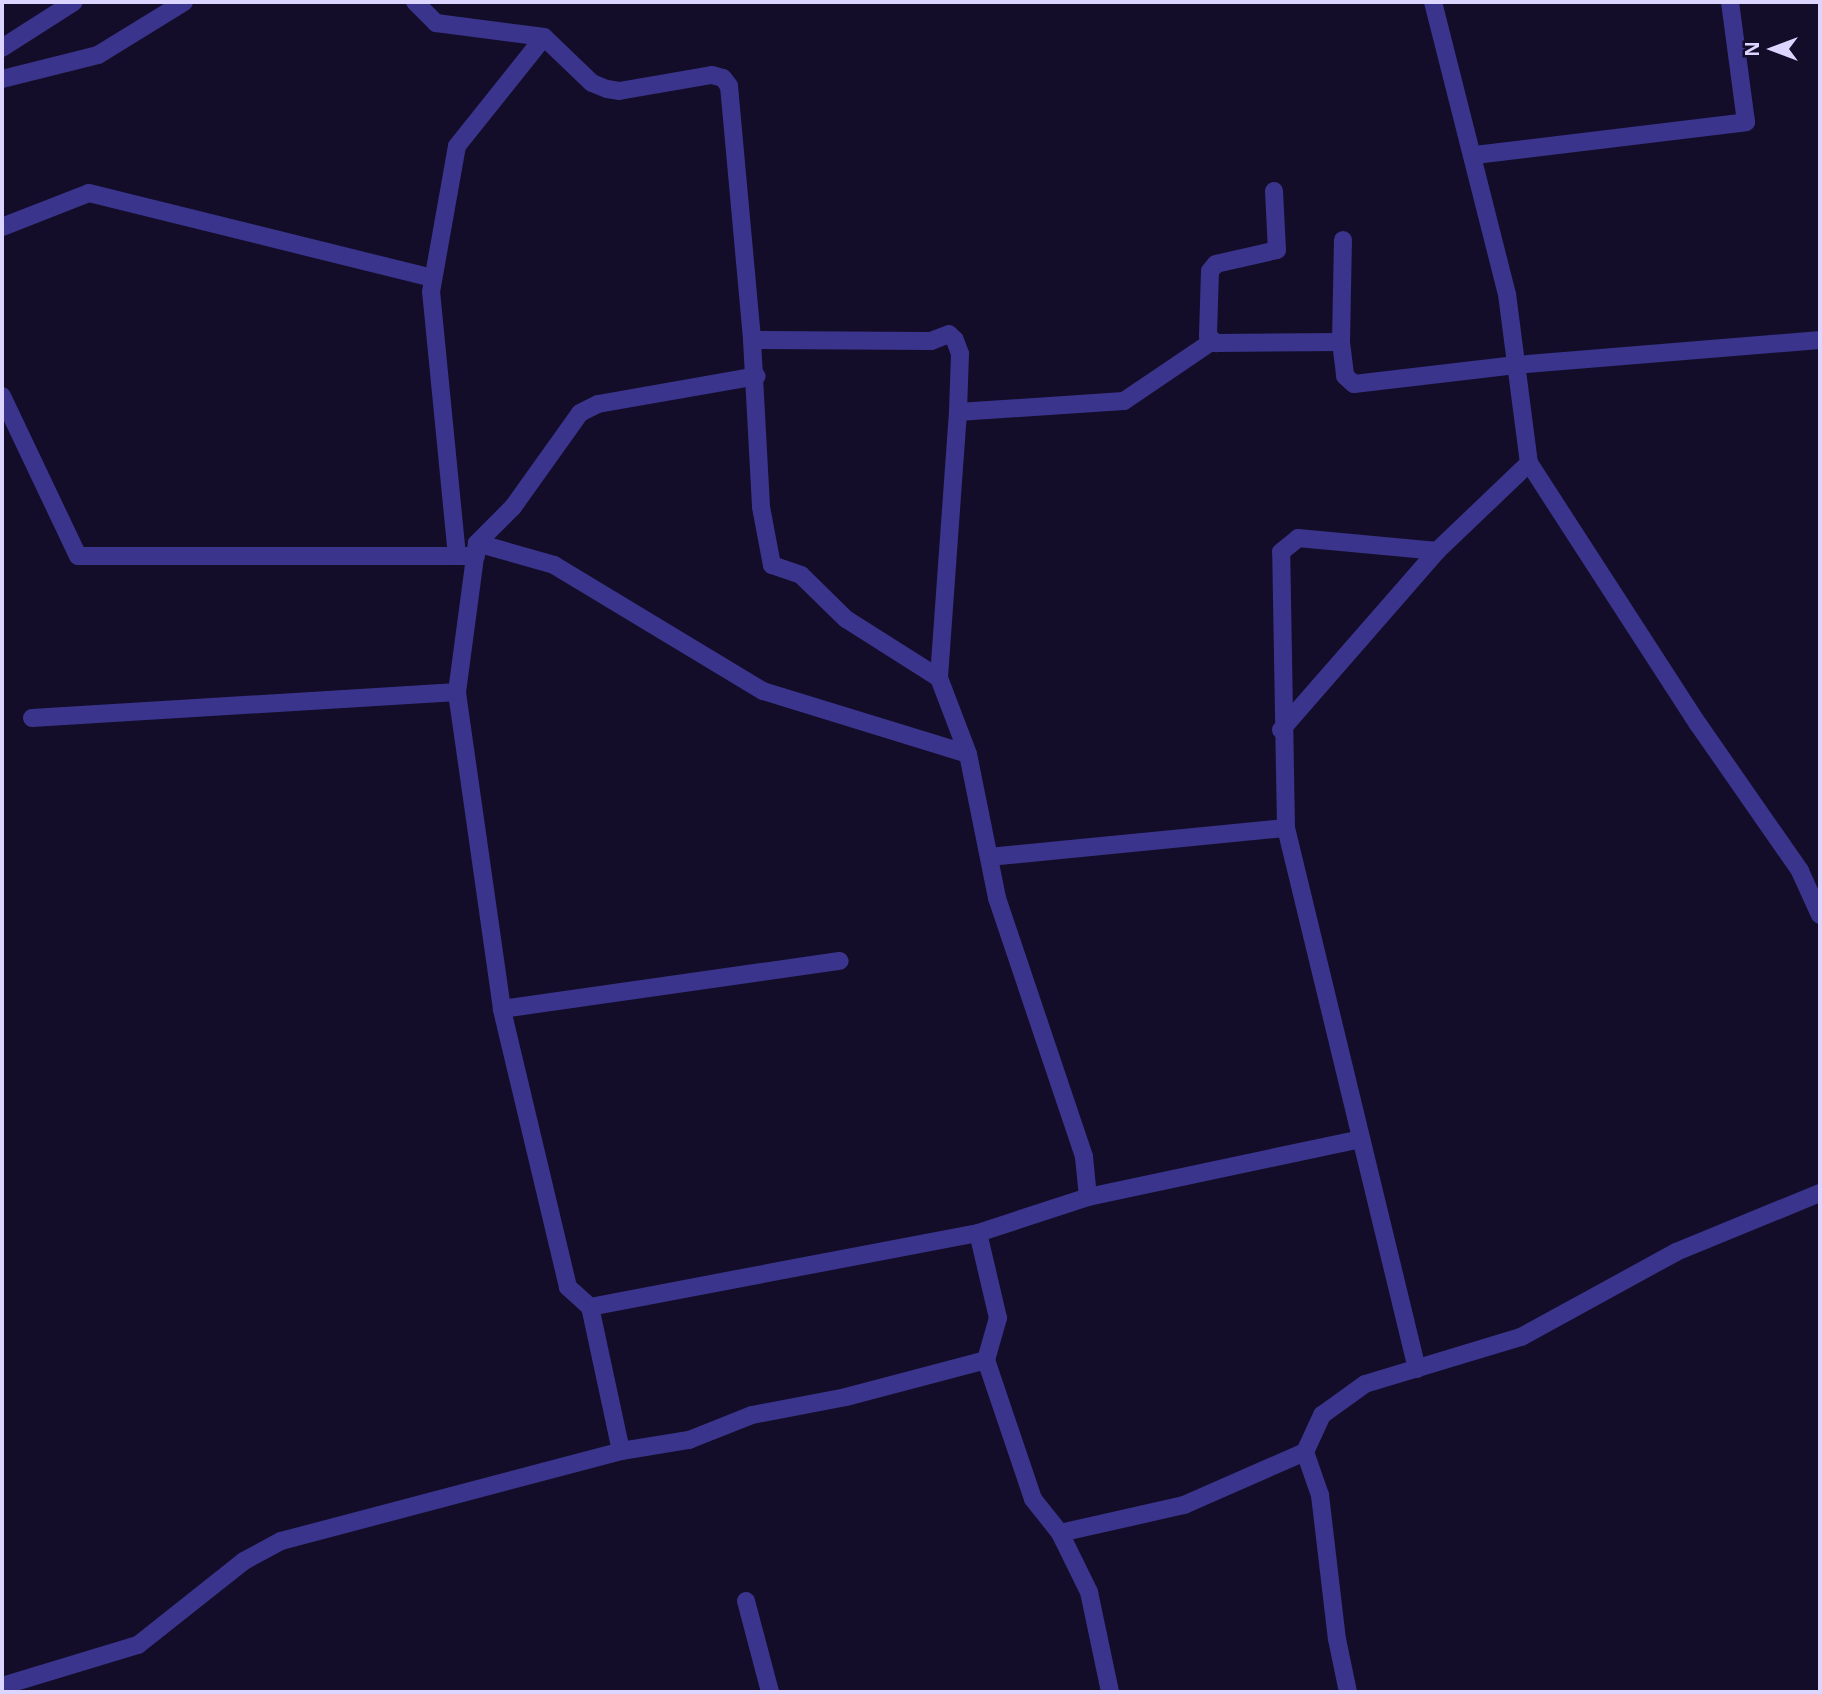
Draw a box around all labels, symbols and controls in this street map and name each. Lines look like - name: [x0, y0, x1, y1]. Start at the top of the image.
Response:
- north arrow: [1738, 14, 1808, 84]
- text: N: [1739, 41, 1765, 57]

